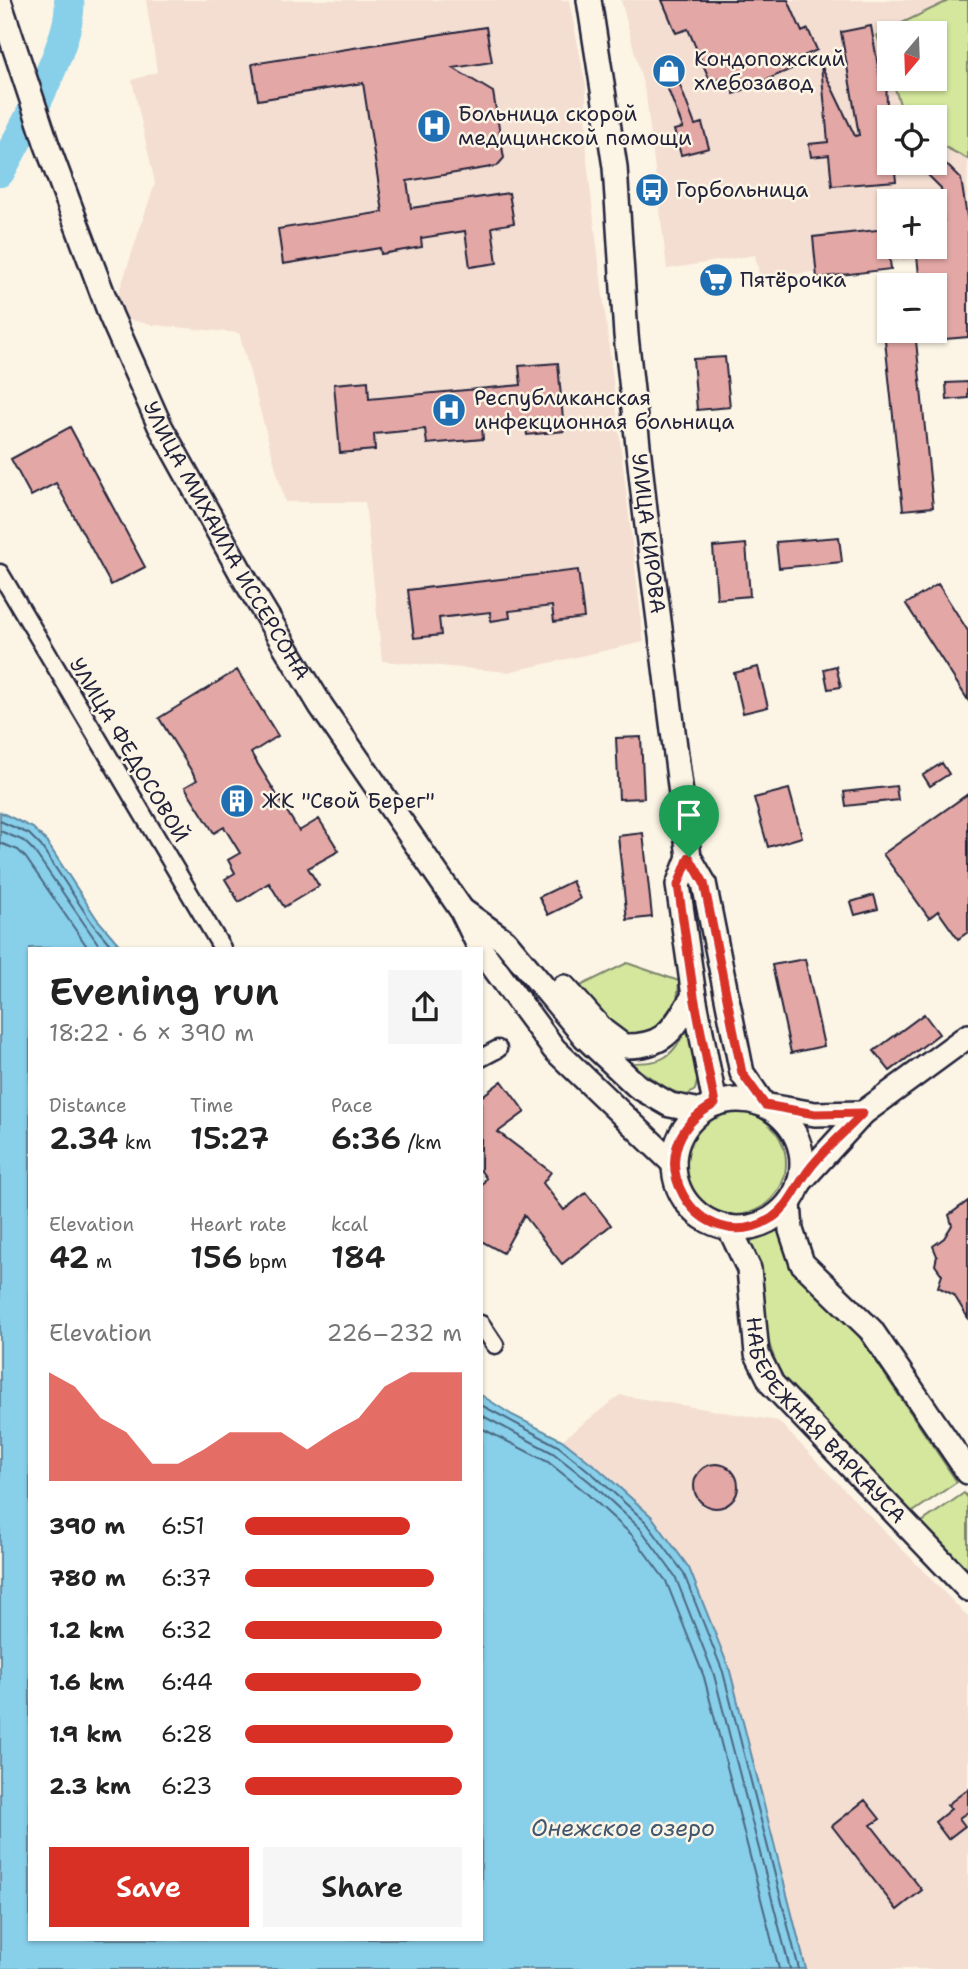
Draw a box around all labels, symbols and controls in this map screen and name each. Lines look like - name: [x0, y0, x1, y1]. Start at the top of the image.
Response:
- north arrow: [877, 21, 947, 91]
- map controls: [877, 21, 947, 343]
- place label: Кондопожский хлебозавод: [694, 45, 846, 97]
- shop icon: Кондопожский хлебозавод: [650, 52, 688, 90]
- place label: Больница скорой медицинской помощи: [458, 100, 692, 152]
- button: locate: [877, 105, 947, 175]
- hospital icon: Больница скорой медицинской помощи: [415, 107, 453, 145]
- bus stop icon: Горбольница: [633, 171, 671, 209]
- place label: Горбольница: [676, 176, 808, 204]
- button: +: [877, 189, 947, 259]
- supermarket icon: Пятёрочка: [697, 261, 735, 299]
- place label: Пятёрочка: [740, 266, 846, 294]
- button: −: [877, 273, 947, 343]
- place label: Республиканская инфекционная больница: [474, 384, 734, 436]
- hospital icon: Республиканская инфекционная больница: [430, 391, 468, 429]
- street label: УЛИЦА МИХАИЛА ИССЕРСОНА: [137, 397, 316, 685]
- street label: УЛИЦА КИРОВА: [625, 452, 672, 615]
- street label: УЛИЦА ФЕДОСОВОЙ: [63, 653, 195, 847]
- building icon: ЖК "Свой Берег": [218, 782, 256, 820]
- pin: [659, 785, 719, 857]
- place label: ЖК "Свой Берег": [262, 787, 435, 815]
- icon: arrive: [670, 796, 708, 834]
- text: Evening run: [49, 966, 279, 1017]
- button: share: [388, 970, 462, 1044]
- text: 18:22 · 6 × 390 m: [49, 1018, 254, 1048]
- text: Distance: [49, 1093, 127, 1118]
- text: Time: [190, 1093, 234, 1118]
- text: Pace: [331, 1093, 373, 1118]
- text: 2.34: [49, 1118, 118, 1159]
- text: 15:27: [190, 1118, 269, 1159]
- text: 6:36: [331, 1118, 401, 1159]
- text: km: [118, 1130, 152, 1155]
- text: /km: [401, 1130, 442, 1155]
- text: Elevation: [49, 1212, 134, 1237]
- text: Heart rate: [190, 1212, 287, 1237]
- text: kcal: [331, 1212, 368, 1237]
- text: 42: [49, 1237, 89, 1278]
- text: 156: [190, 1237, 243, 1278]
- text: 184: [331, 1237, 385, 1278]
- text: m: [89, 1249, 112, 1274]
- text: bpm: [243, 1249, 287, 1274]
- street label: НАБЕРЕЖНАЯ ВАРКАУСА: [740, 1316, 912, 1530]
- text: Elevation: [49, 1318, 152, 1348]
- text: 226–232 m: [327, 1318, 462, 1348]
- text: 390 m: [49, 1511, 125, 1541]
- text: 6:51: [161, 1511, 205, 1541]
- text: 780 m: [49, 1563, 126, 1593]
- text: 6:37: [161, 1563, 212, 1593]
- text: 1.2 km: [49, 1615, 125, 1645]
- text: 6:32: [161, 1615, 212, 1645]
- text: 1.6 km: [49, 1667, 124, 1697]
- text: 6:44: [161, 1667, 213, 1697]
- text: 1.9 km: [49, 1719, 122, 1749]
- text: 6:28: [161, 1719, 213, 1749]
- text: 2.3 km: [49, 1771, 131, 1801]
- text: 6:23: [161, 1771, 212, 1801]
- water label: Онежское озеро: [531, 1813, 715, 1843]
- button: Save: [49, 1847, 249, 1927]
- button: Share: [263, 1847, 462, 1927]

